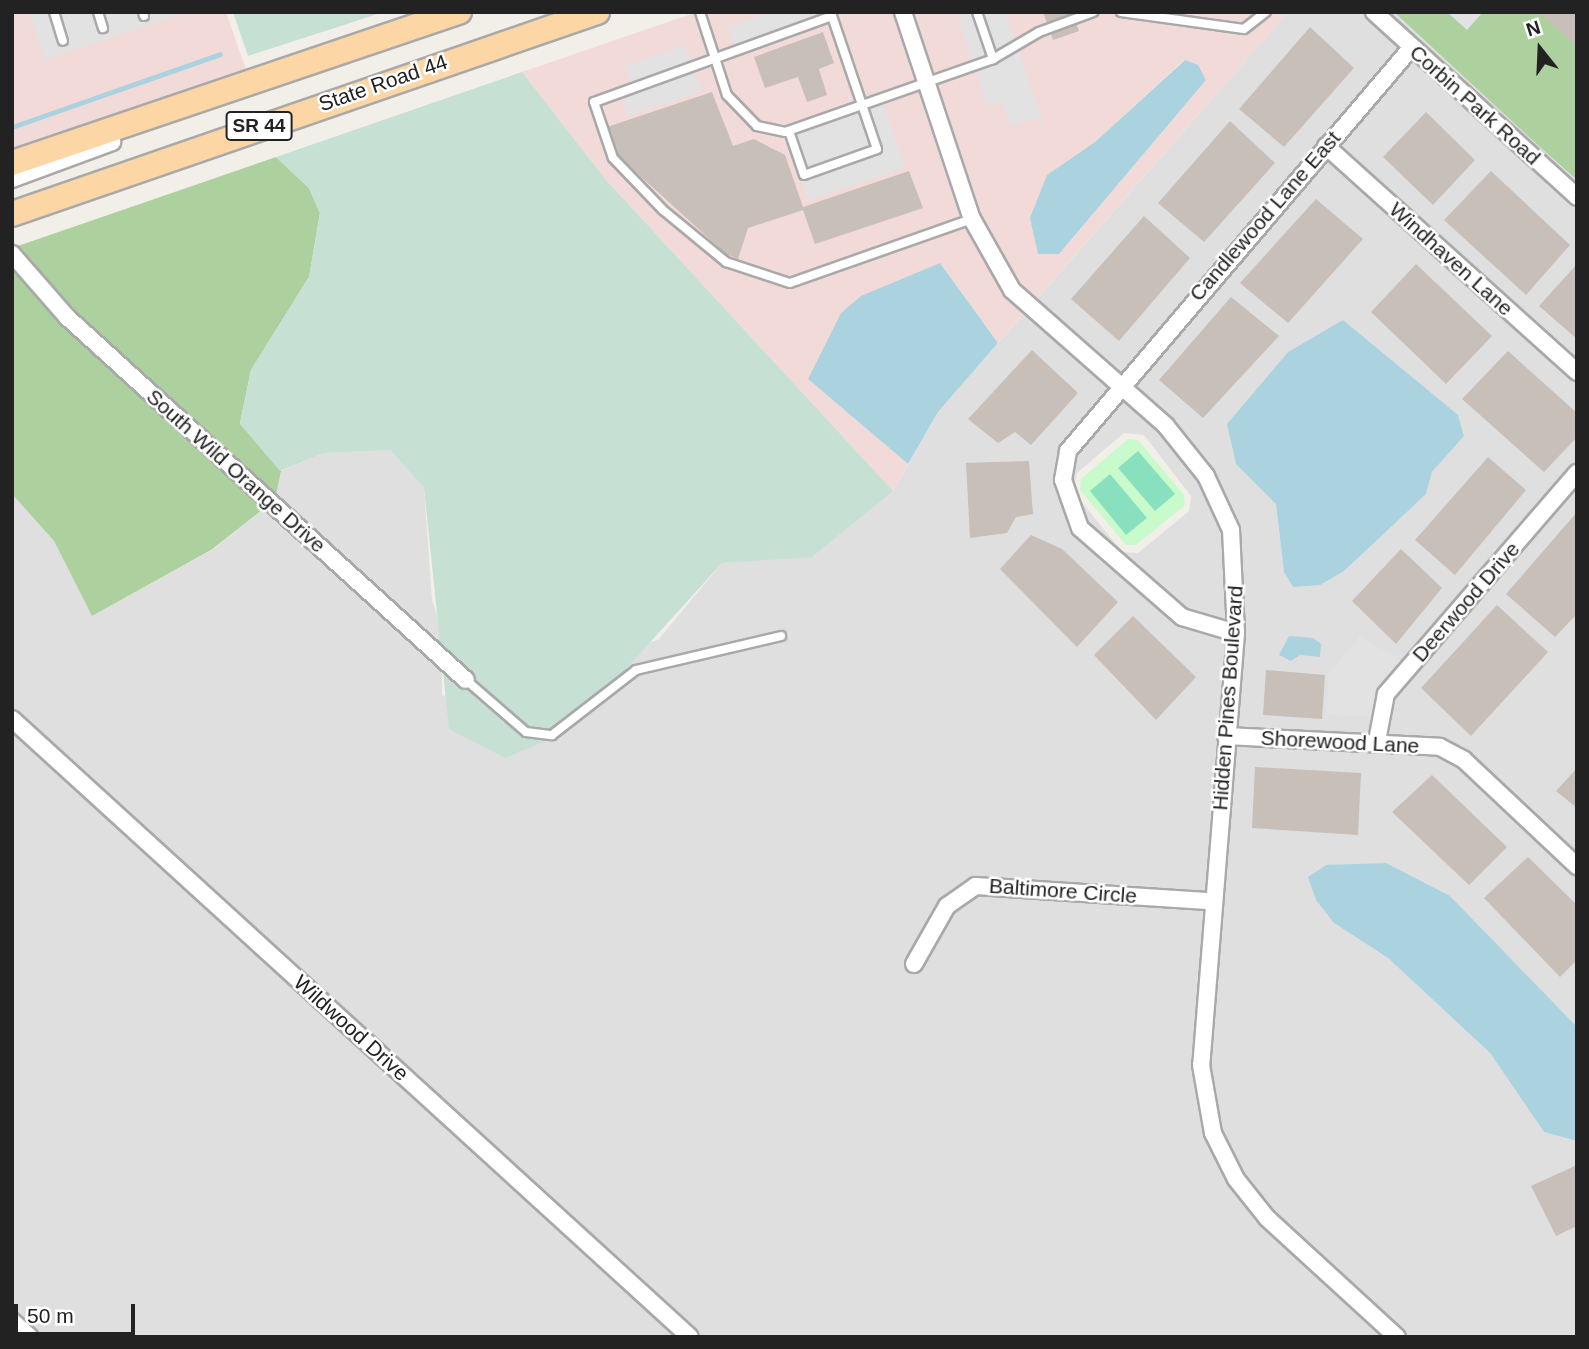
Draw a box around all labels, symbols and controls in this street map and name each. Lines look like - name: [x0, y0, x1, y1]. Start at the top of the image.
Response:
- north arrow: [1505, 14, 1575, 84]
- text: N: [1524, 16, 1543, 41]
- street label: Corbin Park Road: [1405, 40, 1545, 170]
- street label: State Road 44: [315, 49, 451, 117]
- road number: SR 44: [224, 110, 294, 142]
- street label: Candlewood Lane East: [1184, 126, 1346, 306]
- street label: Windhaven Lane: [1384, 197, 1518, 321]
- street label: South Wild Orange Drive: [141, 384, 331, 558]
- street label: Deerwood Drive: [1407, 537, 1525, 667]
- street label: Hidden Pines Boulevard: [1208, 585, 1248, 811]
- street label: Shorewood Lane: [1260, 725, 1420, 759]
- street label: Baltimore Circle: [988, 873, 1138, 909]
- street label: Wildwood Drive: [288, 970, 414, 1086]
- scale bar: [18, 1290, 138, 1334]
- text: 50 m: [27, 1304, 74, 1327]

